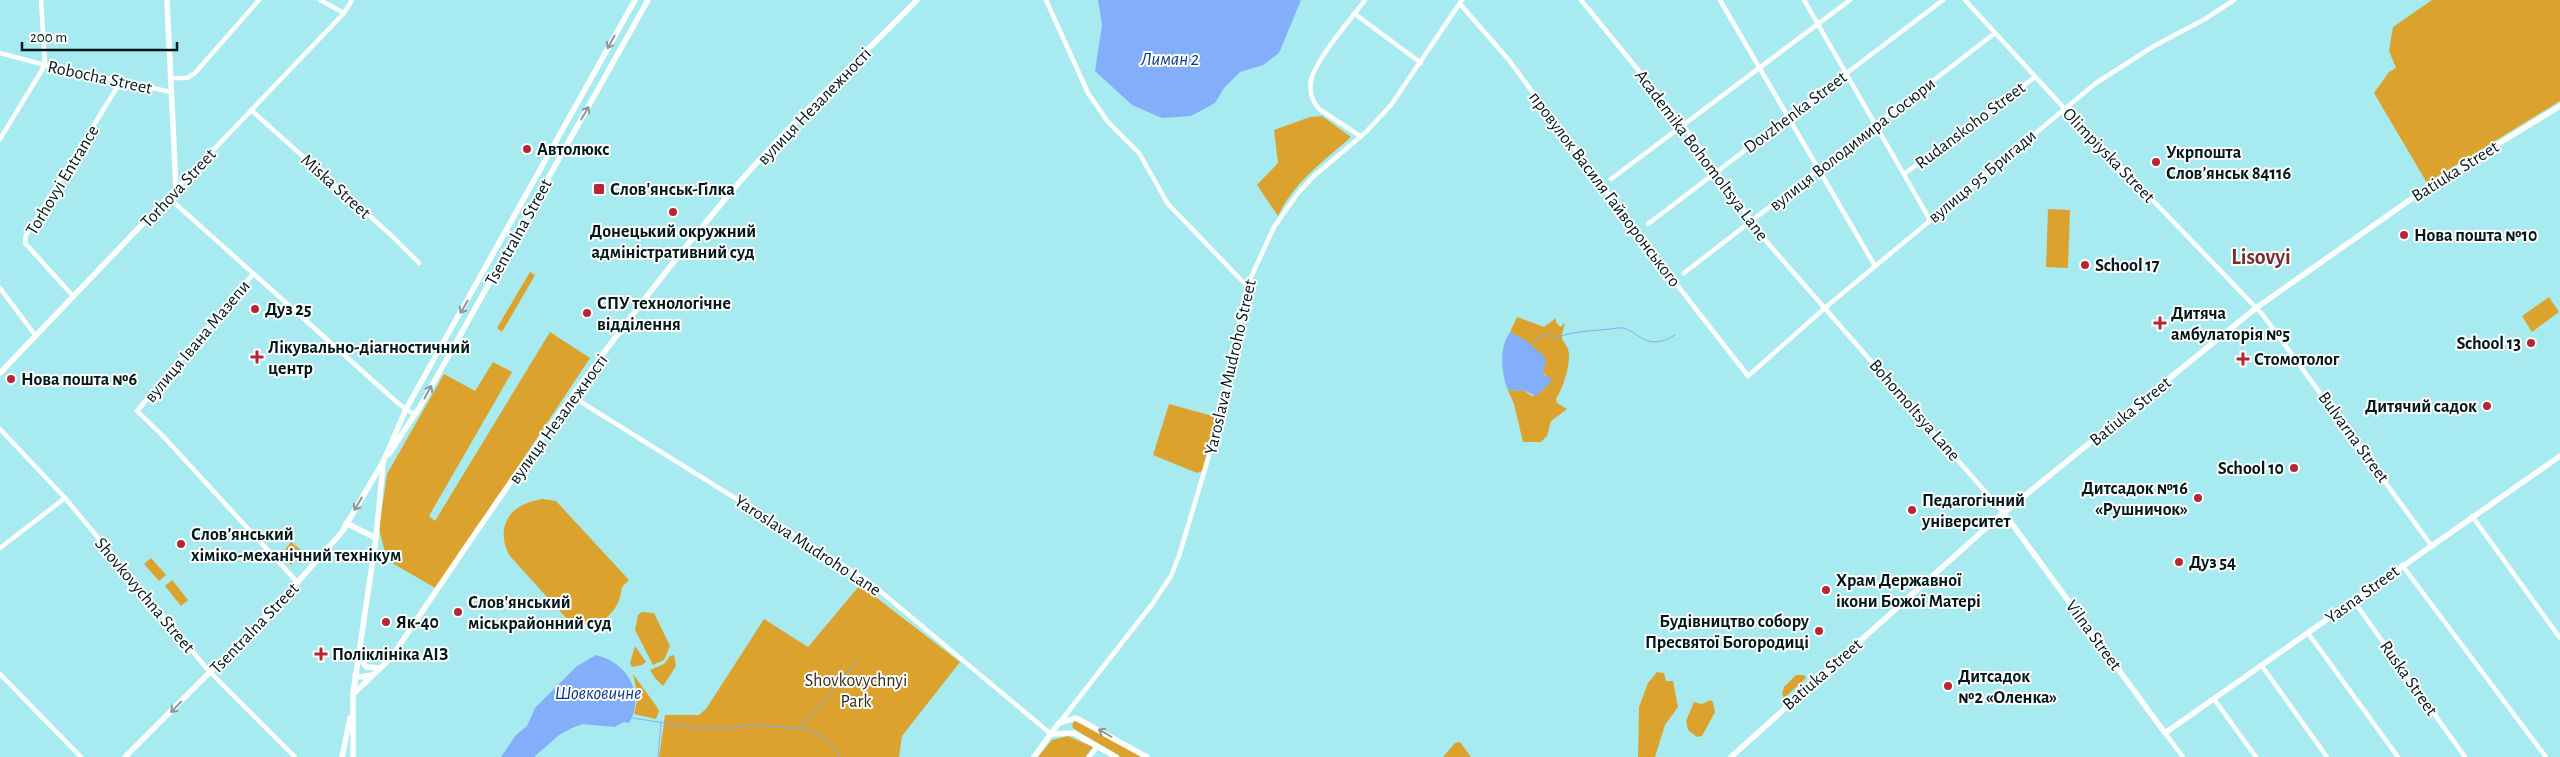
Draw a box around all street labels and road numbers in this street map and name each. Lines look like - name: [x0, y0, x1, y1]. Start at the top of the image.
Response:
- street label: вулиця Незалежності: [754, 45, 875, 169]
- street label: Robocha Street: [46, 58, 154, 98]
- street label: Academika Bohomoltsya Lane: [1631, 67, 1771, 244]
- street label: Dovzhenka Street: [1741, 68, 1851, 157]
- street label: вулиця Володимира Сосюри: [1766, 75, 1939, 215]
- street label: Rudanskoho Street: [1912, 79, 2029, 173]
- street label: провулок Василя Гайворонського: [1525, 89, 1683, 291]
- street label: Olimpiyska Street: [2059, 105, 2158, 207]
- street label: Torhovyi Entrance: [23, 123, 103, 239]
- street label: вулиця 95 Бригади: [1925, 127, 2040, 227]
- street label: Batiuka Street: [2409, 138, 2502, 206]
- street label: Torhova Street: [138, 145, 220, 232]
- street label: Miska Street: [297, 151, 374, 223]
- street label: Tsentralna Street: [482, 176, 556, 289]
- street label: вулиця Івана Мазепи: [142, 277, 254, 406]
- street label: Yaroslava Mudroho Street: [1202, 278, 1260, 457]
- street label: вулиця Незалежності: [506, 352, 612, 488]
- street label: Bohomoltsya Lane: [1865, 356, 1963, 465]
- street label: Batiuka Street: [2087, 374, 2175, 450]
- street label: Bulvarna Street: [2314, 389, 2392, 487]
- street label: Yaroslava Mudroho Lane: [731, 492, 884, 600]
- street label: Shovkovychna Street: [91, 535, 198, 657]
- street label: Yasna Street: [2322, 562, 2403, 627]
- street label: Tsentralna Street: [207, 579, 303, 678]
- street label: Vilna Street: [2062, 597, 2125, 674]
- street label: Batiuka Street: [1779, 635, 1866, 714]
- street label: Ruska Street: [2376, 638, 2441, 720]

